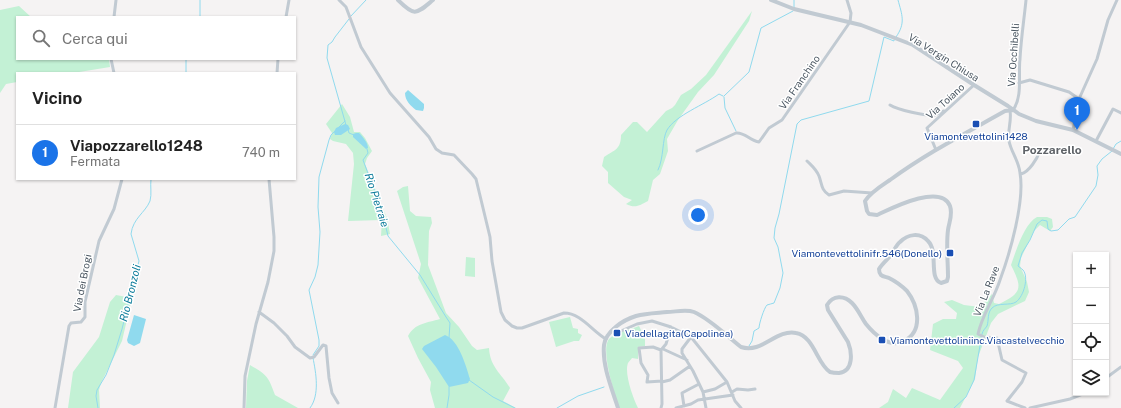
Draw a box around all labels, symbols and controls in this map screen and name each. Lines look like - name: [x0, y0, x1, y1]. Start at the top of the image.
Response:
- search box: [16, 16, 296, 60]
- street label: Via Occhibelli: [1005, 23, 1021, 87]
- icon: search: [30, 27, 52, 49]
- text: Cerca qui: [62, 30, 128, 47]
- street label: Via Vergin Chiusa: [906, 30, 982, 84]
- street label: Via Franchino: [776, 52, 822, 111]
- street label: Via Toiano: [923, 80, 967, 121]
- text: Vicino: [32, 88, 82, 108]
- pin: 1: [1064, 97, 1090, 130]
- marker: Viamontevettolini1428: [971, 119, 981, 129]
- place label: Viamontevettolini1428: [924, 130, 1028, 142]
- text: Viapozzarello1248: [70, 137, 203, 154]
- district label: Pozzarello: [1022, 143, 1082, 157]
- text: 1: [42, 145, 48, 160]
- text: 740 m: [242, 145, 280, 160]
- text: Fermata: [70, 154, 120, 169]
- water label: Rio Pietraie: [363, 171, 391, 229]
- your location: [688, 205, 708, 225]
- place label: Viamontevettolinifr.546(Donello): [791, 247, 942, 259]
- marker: Viamontevettolinifr.546(Donello): [945, 248, 955, 258]
- map controls: [1073, 252, 1109, 396]
- button: +: [1073, 252, 1109, 288]
- street label: Via dei Brogi: [71, 253, 93, 313]
- water label: Rio Bronzoli: [117, 263, 143, 323]
- street label: Via La Rave: [970, 264, 1002, 318]
- button: −: [1073, 288, 1109, 324]
- button: locate: [1073, 324, 1109, 360]
- place label: Viadellagita(Capolinea): [625, 327, 733, 339]
- marker: Viadellagita(Capolinea): [612, 328, 622, 338]
- place label: Viamontevettoliniinc.Viacastelvecchio: [890, 334, 1065, 346]
- marker: Viamontevettoliniinc.Viacastelvecchio: [877, 335, 887, 345]
- button: layers: [1073, 360, 1109, 396]

